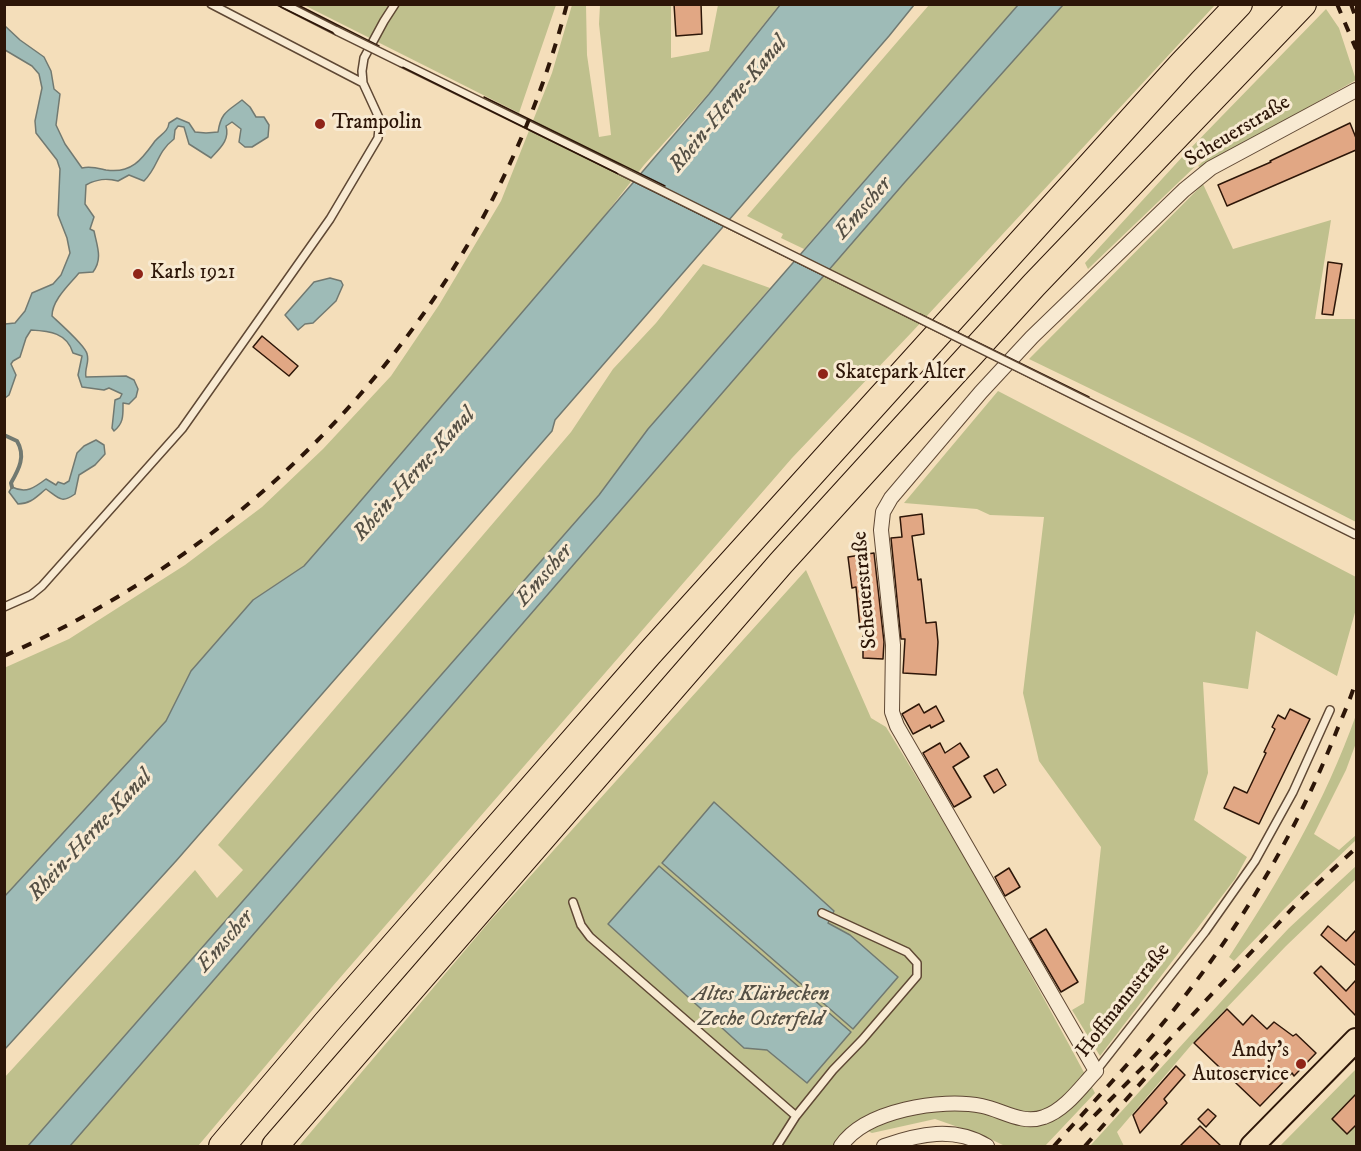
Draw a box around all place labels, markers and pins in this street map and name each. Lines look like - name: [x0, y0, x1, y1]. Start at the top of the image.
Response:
- place label: Trampolin: [332, 111, 422, 137]
- marker: Trampolin: [313, 117, 327, 131]
- place label: Karls 1921: [150, 261, 235, 287]
- marker: Karls 1921: [131, 267, 145, 281]
- place label: Skatepark Alter: [835, 361, 966, 387]
- marker: Skatepark Alter: [816, 367, 830, 381]
- place label: Andy's Autoservice: [1192, 1039, 1289, 1089]
- marker: Andy's Autoservice: [1294, 1057, 1308, 1071]

